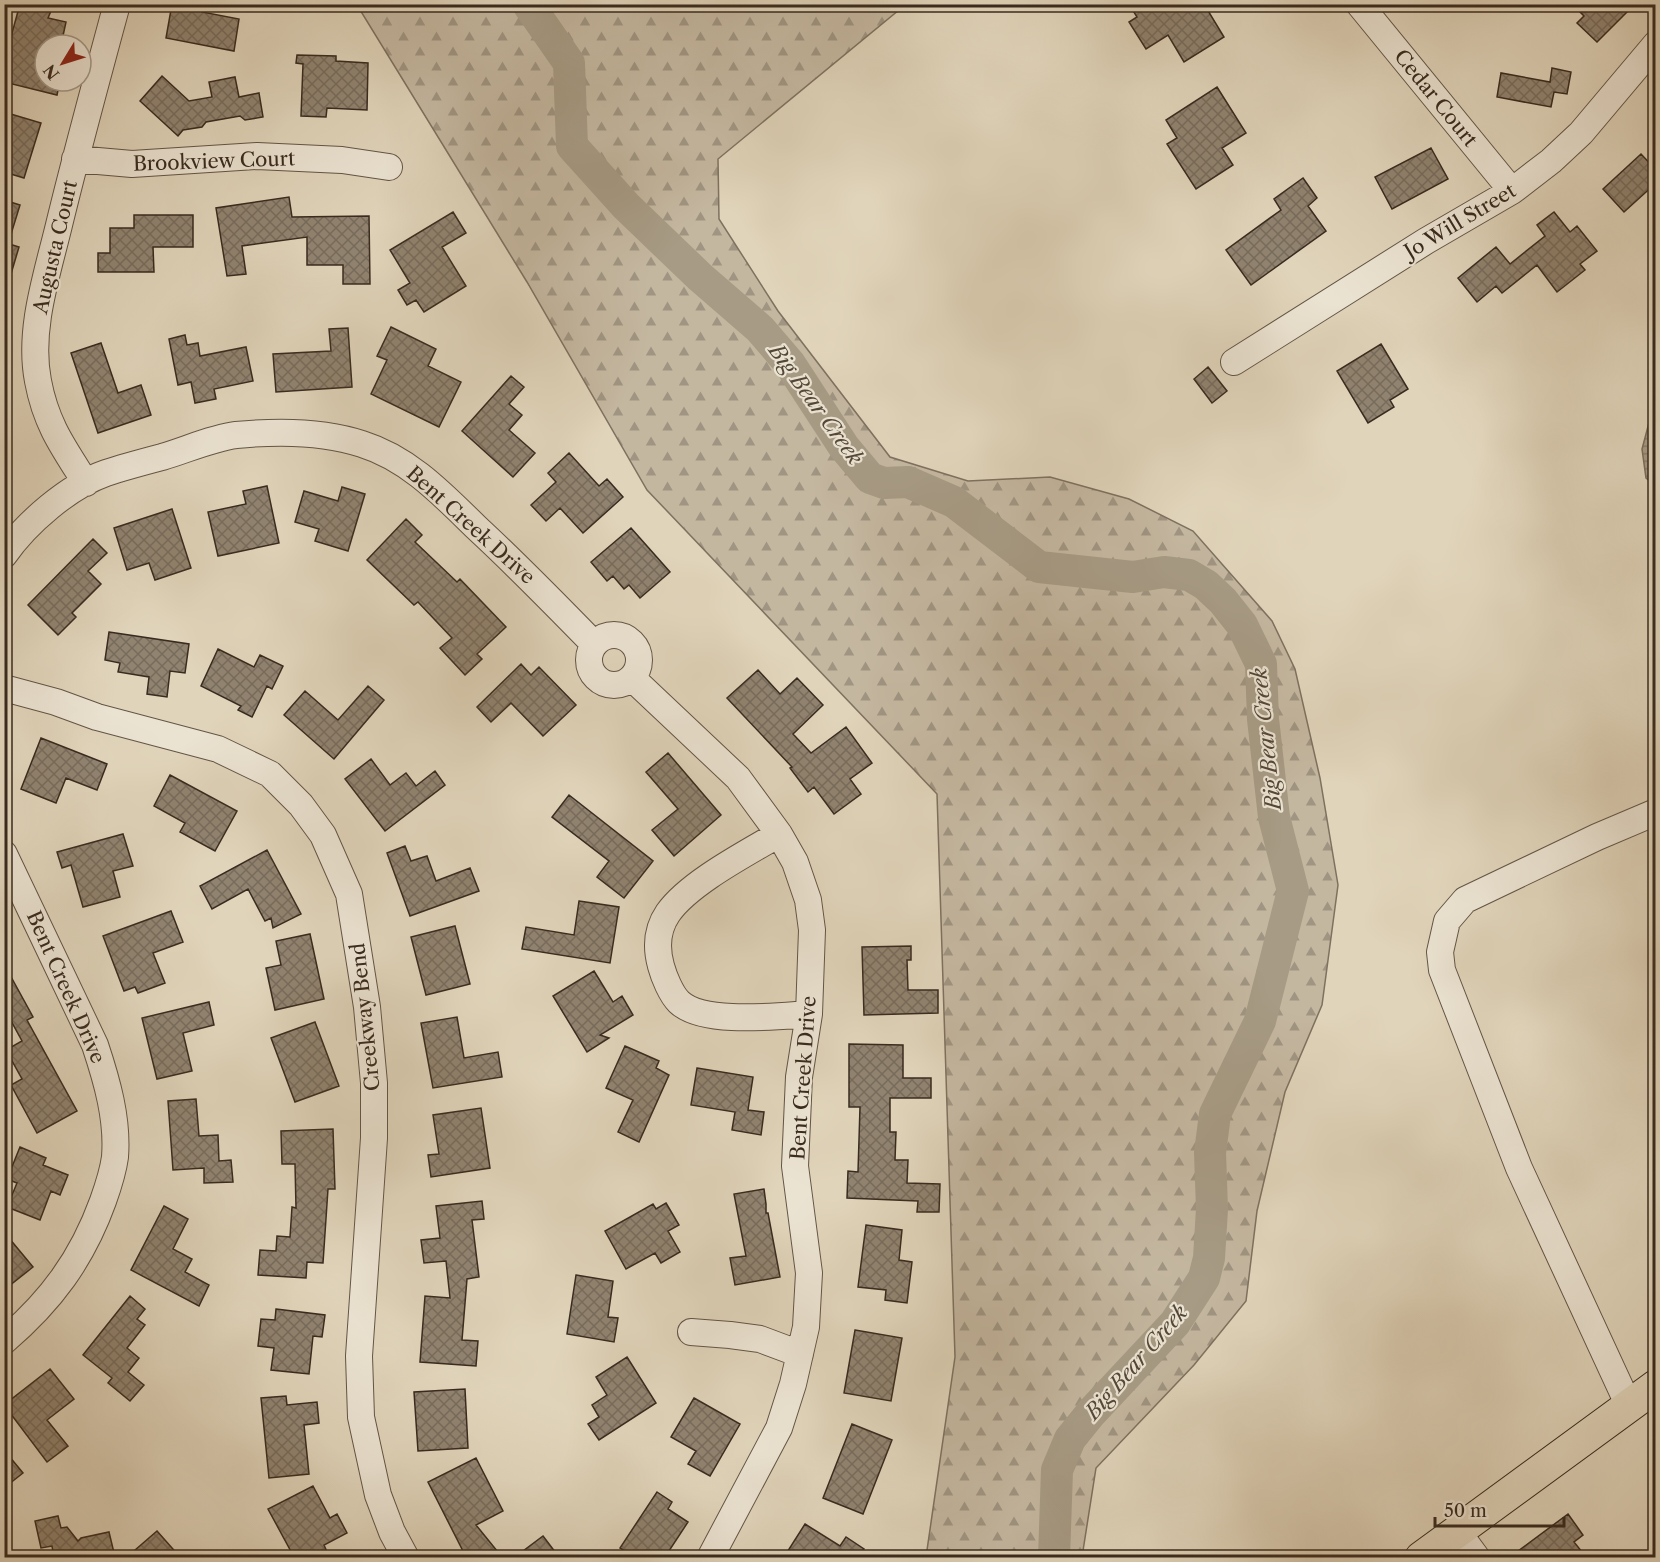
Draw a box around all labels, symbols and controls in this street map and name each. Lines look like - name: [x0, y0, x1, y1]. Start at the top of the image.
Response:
- north arrow: [33, 33, 93, 93]
- street label: Cedar Court: [1389, 45, 1483, 151]
- text: N: [39, 61, 63, 84]
- street label: Brookview Court: [132, 146, 296, 176]
- street label: Augusta Court: [28, 178, 82, 317]
- street label: Jo Will Street: [1397, 178, 1520, 265]
- water label: Big Bear Creek: [763, 337, 868, 469]
- street label: Bent Creek Drive: [402, 461, 540, 589]
- water label: Big Bear Creek: [1246, 666, 1286, 813]
- street label: Bent Creek Drive: [22, 907, 110, 1067]
- street label: Creekway Bend: [345, 942, 385, 1092]
- street label: Bent Creek Drive: [785, 995, 821, 1161]
- water label: Big Bear Creek: [1078, 1300, 1192, 1426]
- scale bar: [1435, 1490, 1564, 1528]
- text: 50 m: [1444, 1500, 1487, 1522]

